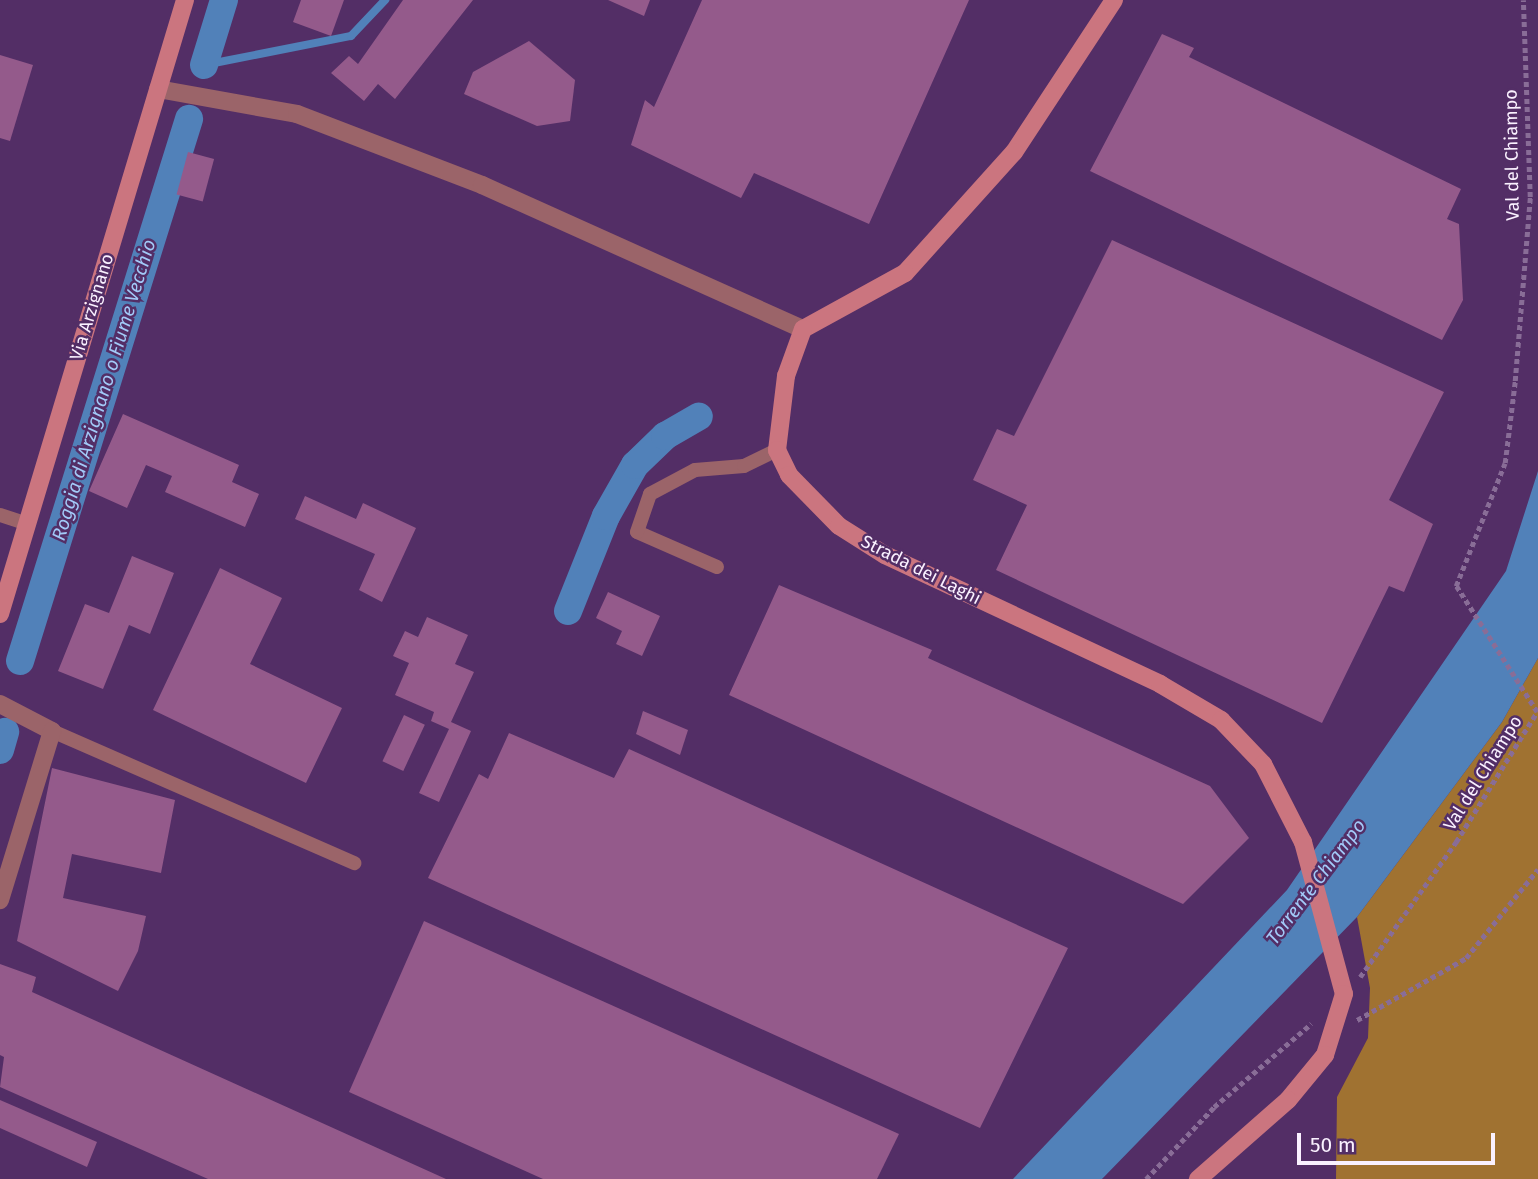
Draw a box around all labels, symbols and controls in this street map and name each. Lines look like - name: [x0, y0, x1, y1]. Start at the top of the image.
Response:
- street label: Val del Chiampo: [1500, 89, 1524, 221]
- water label: Roggia di Arzignano o Fiume Vecchio: [47, 237, 161, 543]
- street label: Via Arzignano: [66, 251, 118, 363]
- street label: Strada dei Laghi: [857, 531, 985, 609]
- street label: Val del Chiampo: [1439, 712, 1527, 834]
- water label: Torrente Chiampo: [1261, 815, 1371, 949]
- scale bar: [1300, 1120, 1498, 1164]
- text: 50 m: [1310, 1132, 1356, 1158]

